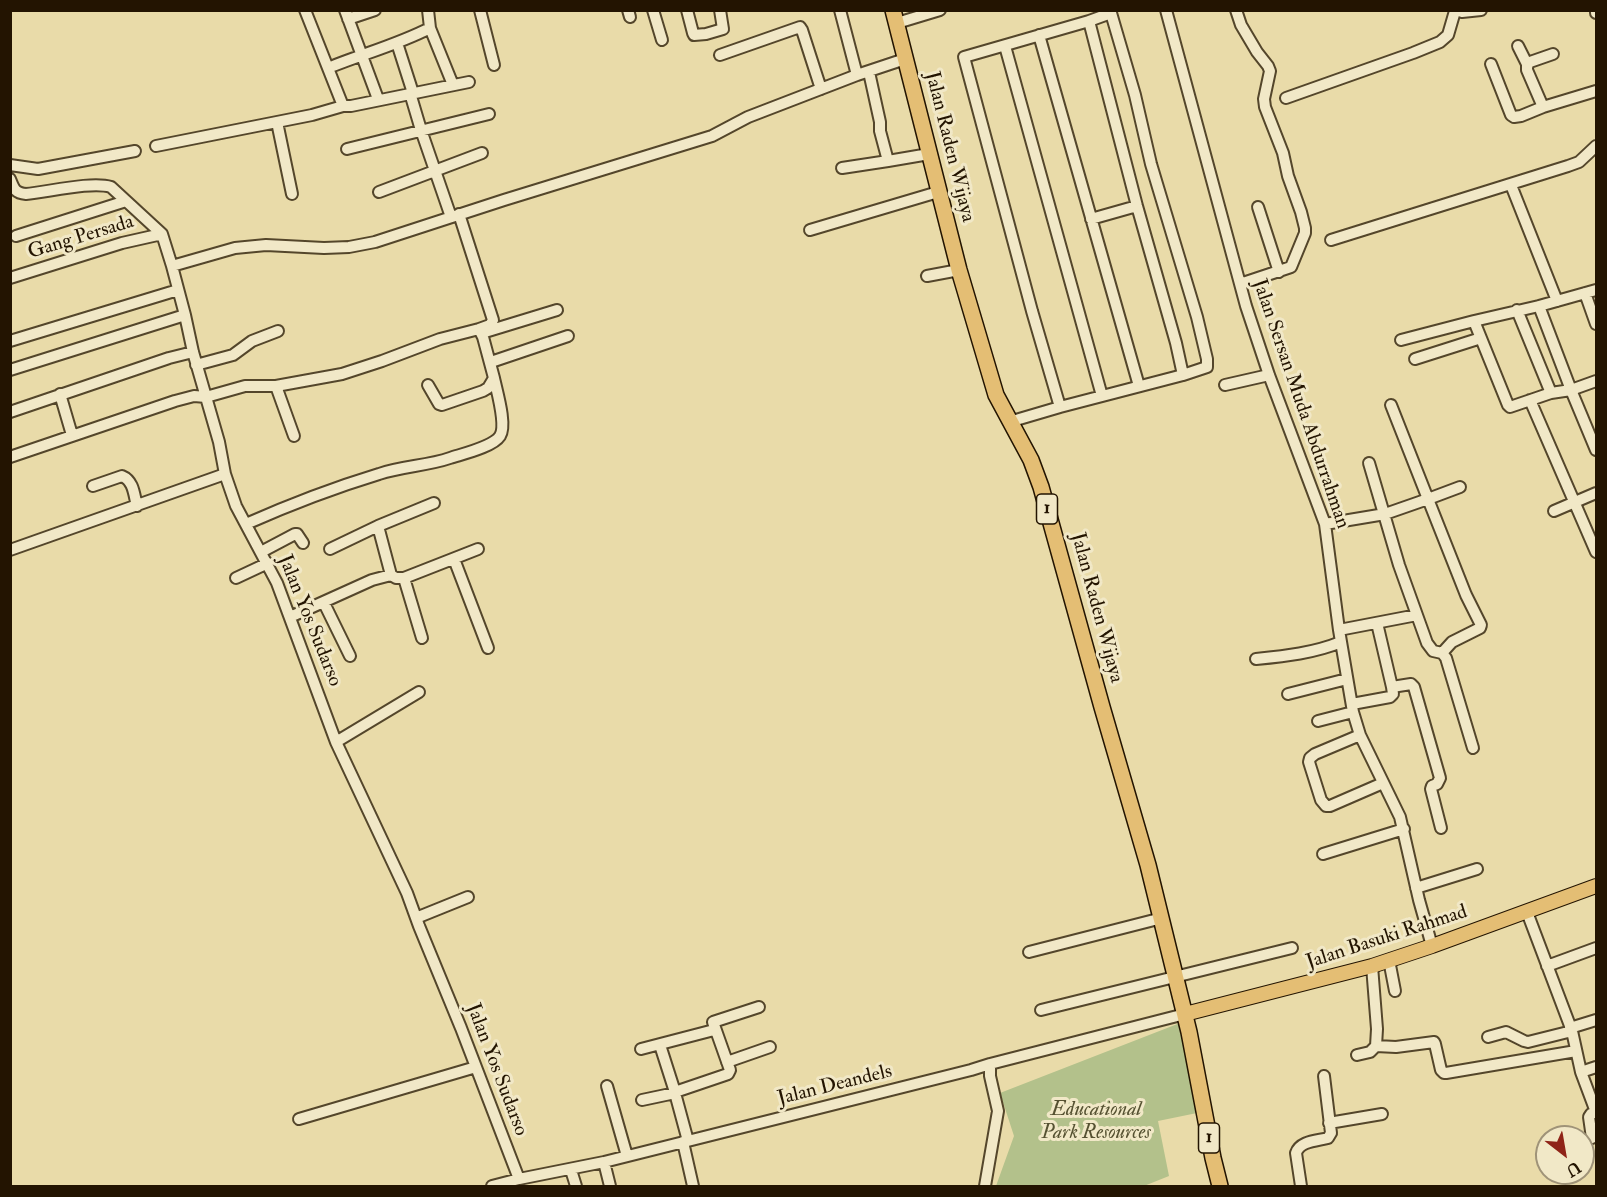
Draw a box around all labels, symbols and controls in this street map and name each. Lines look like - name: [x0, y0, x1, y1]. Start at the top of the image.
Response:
- street label: Jalan Raden Wijaya: [919, 69, 979, 225]
- street label: Gang Persada: [25, 211, 137, 265]
- street label: Jalan Sersan Muda Abdurrahman: [1246, 276, 1354, 532]
- road number: 1: [1036, 494, 1058, 524]
- street label: Jalan Raden Wijaya: [1064, 530, 1128, 686]
- street label: Jalan Yos Sudarso: [272, 552, 346, 690]
- street label: Jalan Basuki Rahmad: [1303, 901, 1471, 975]
- street label: Jalan Yos Sudarso: [460, 1001, 532, 1139]
- street label: Jalan Deandels: [775, 1060, 895, 1112]
- park label: Educational Park Resources: [1041, 1099, 1151, 1146]
- road number: 1: [1198, 1123, 1220, 1153]
- north arrow: [1535, 1125, 1595, 1185]
- text: U: [1562, 1157, 1584, 1181]

